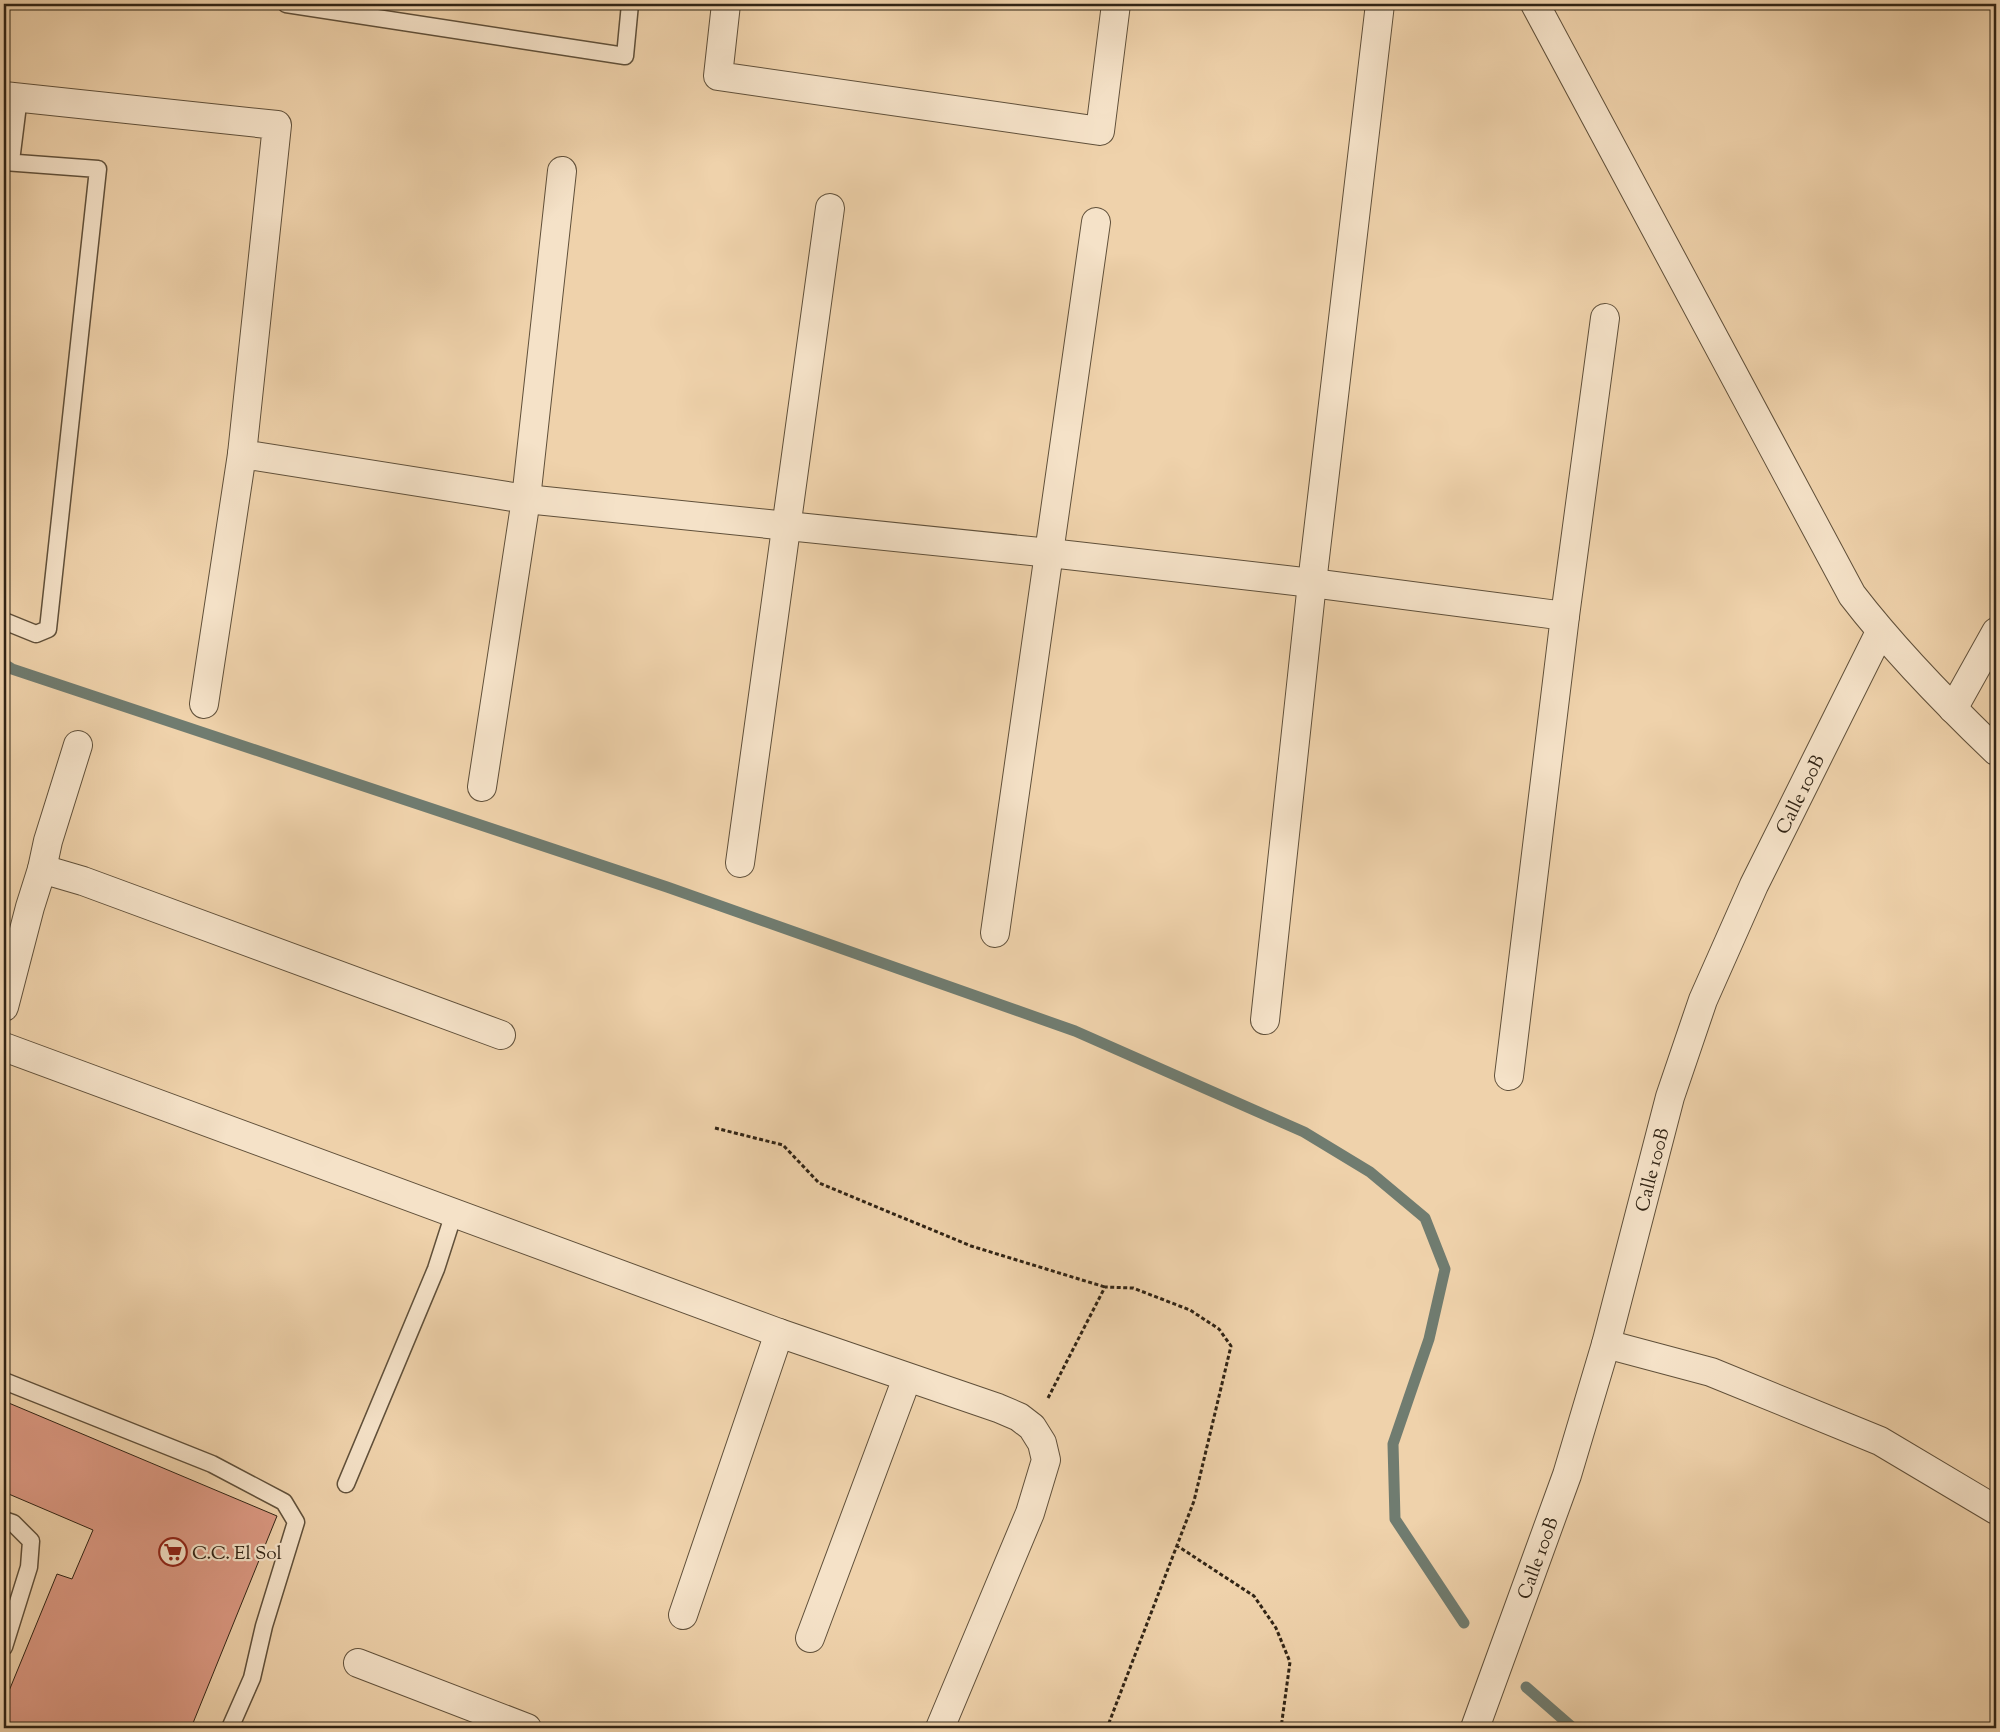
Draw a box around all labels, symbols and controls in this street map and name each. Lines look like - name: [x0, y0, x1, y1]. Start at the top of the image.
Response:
- street label: Calle 100B: [1770, 751, 1833, 839]
- street label: Calle 100B: [1630, 1125, 1677, 1215]
- street label: Calle 100B: [1512, 1514, 1567, 1604]
- supermarket icon: C.C. El Sol: [158, 1537, 188, 1567]
- place label: C.C. El Sol: [192, 1541, 282, 1568]

